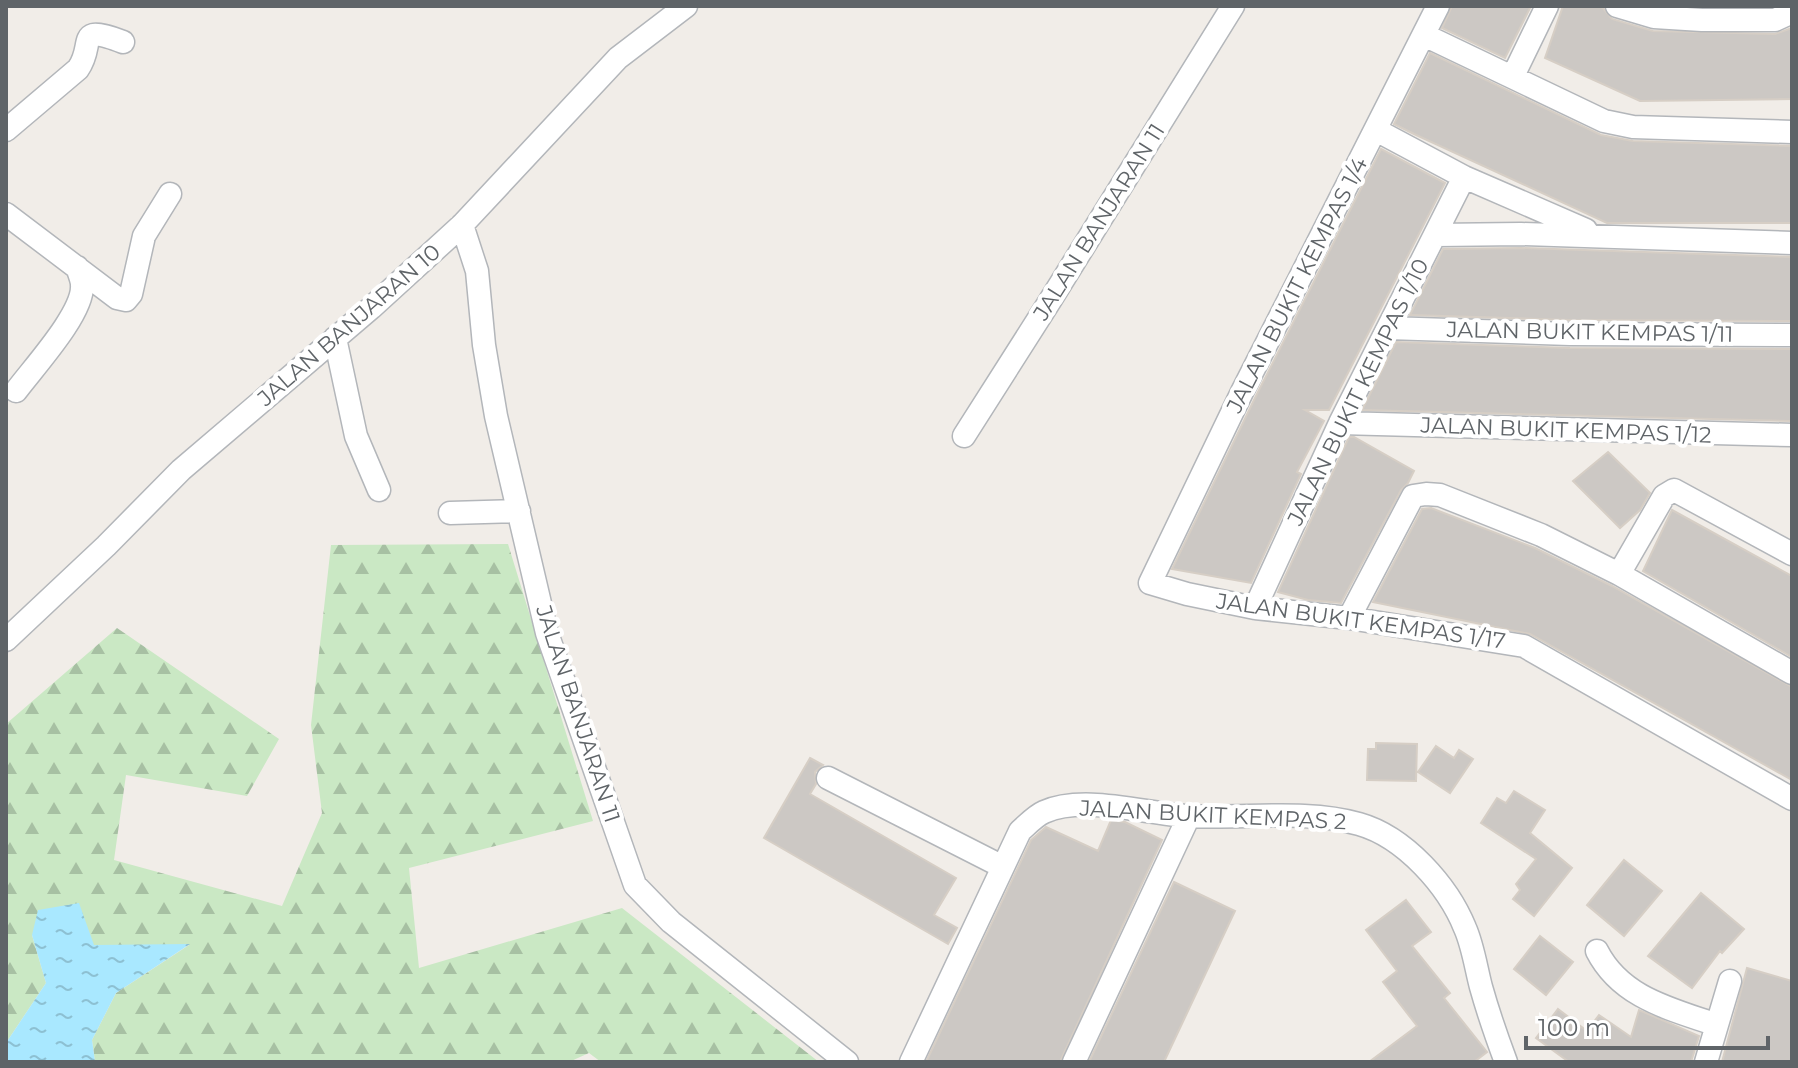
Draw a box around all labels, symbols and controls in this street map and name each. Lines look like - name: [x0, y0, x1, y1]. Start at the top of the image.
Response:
- street label: JALAN BANJARAN 11: [1027, 119, 1171, 326]
- street label: JALAN BUKIT KEMPAS 1/4: [1220, 152, 1374, 418]
- street label: JALAN BANJARAN 10: [251, 238, 446, 412]
- street label: JALAN BUKIT KEMPAS 1/10: [1281, 254, 1434, 531]
- street label: JALAN BUKIT KEMPAS 1/11: [1445, 316, 1734, 348]
- street label: JALAN BUKIT KEMPAS 1/12: [1419, 411, 1712, 449]
- street label: JALAN BUKIT KEMPAS 1/17: [1214, 587, 1507, 655]
- street label: JALAN BANJARAN 11: [530, 601, 626, 826]
- street label: JALAN BUKIT KEMPAS 2: [1078, 794, 1347, 835]
- scale bar: [1526, 1000, 1768, 1050]
- text: 100 m: [1538, 1013, 1610, 1042]

